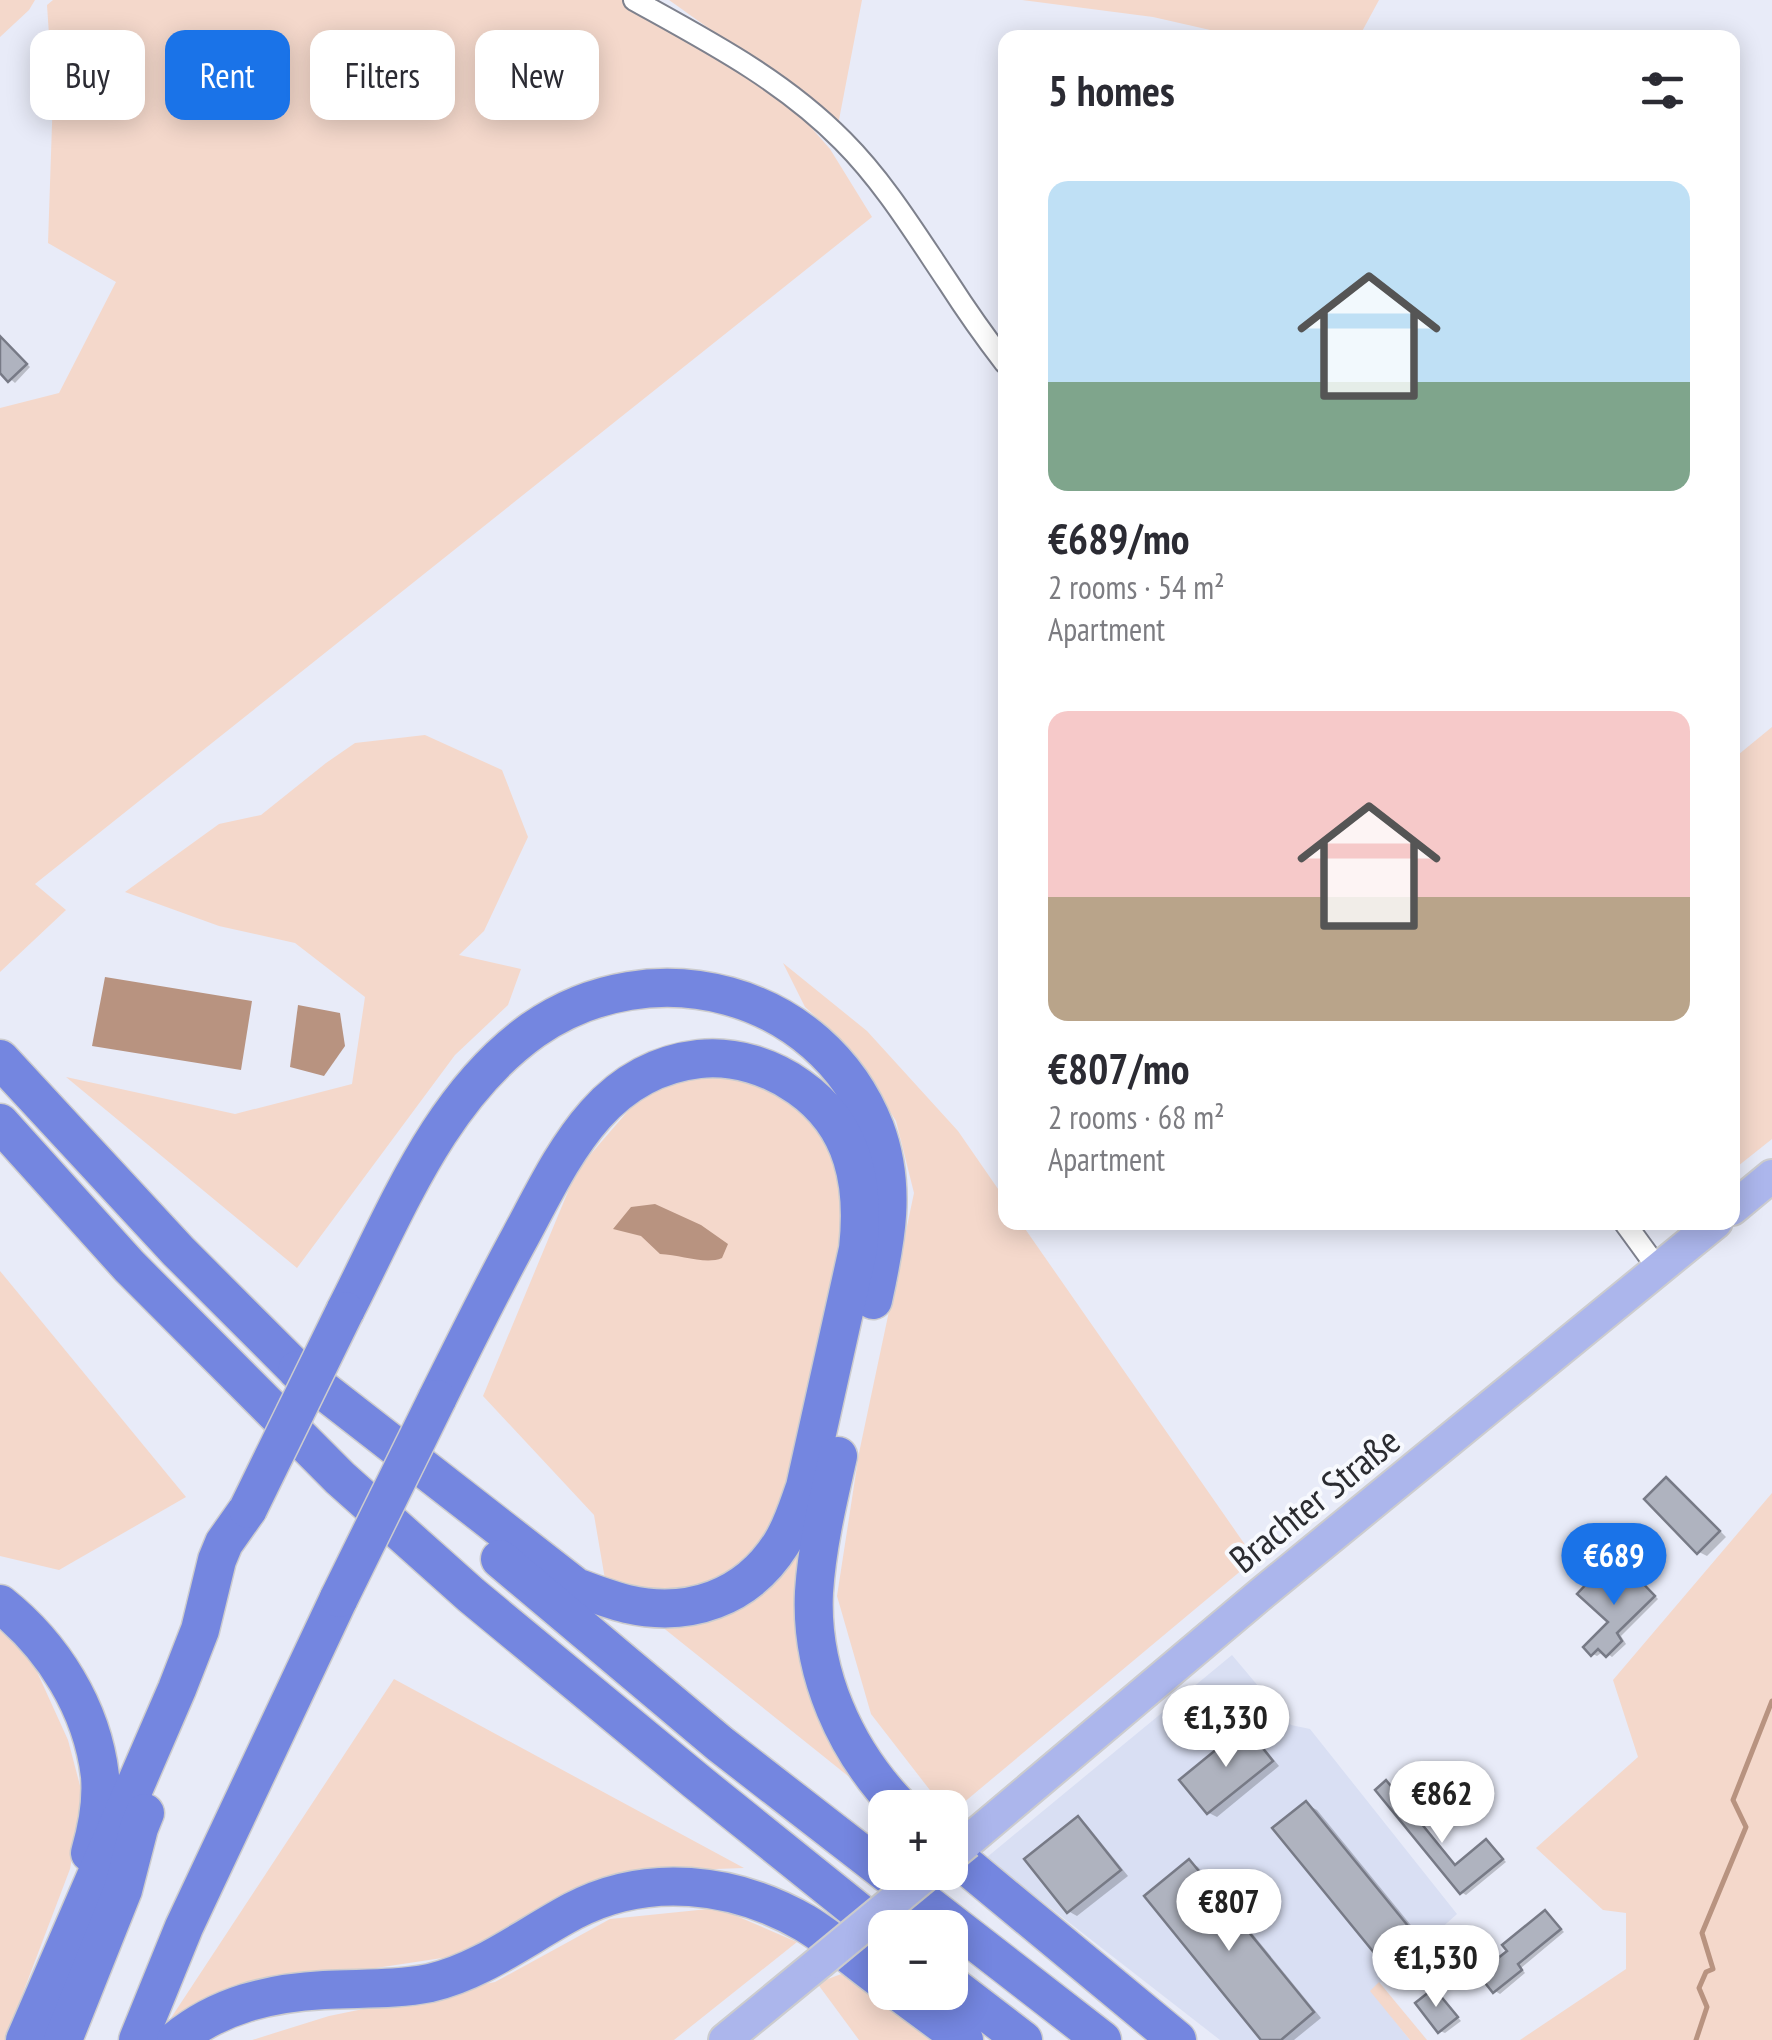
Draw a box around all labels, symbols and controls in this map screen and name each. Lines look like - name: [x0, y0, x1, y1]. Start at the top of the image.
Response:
- chip: Buy: [30, 30, 145, 120]
- chip: Rent: [165, 30, 290, 120]
- chip: Filters: [310, 30, 455, 120]
- chip: New: [475, 30, 599, 120]
- text: 5 homes: [1048, 63, 1175, 118]
- icon: filters: [1635, 63, 1690, 118]
- icon: home: [1279, 246, 1459, 426]
- text: €689/mo: [1048, 511, 1190, 566]
- text: 2 rooms · 54 m²: [1048, 566, 1225, 608]
- text: Apartment: [1048, 608, 1165, 650]
- icon: home: [1279, 776, 1459, 956]
- text: €807/mo: [1048, 1041, 1190, 1096]
- text: 2 rooms · 68 m²: [1048, 1096, 1225, 1138]
- text: Apartment: [1048, 1138, 1165, 1180]
- street label: Brachter Straße: [1219, 1416, 1409, 1582]
- pin: €689: [1555, 1523, 1673, 1608]
- text: €689: [1583, 1534, 1645, 1576]
- pin: €1,330: [1145, 1685, 1307, 1770]
- text: €1,330: [1184, 1696, 1268, 1738]
- pin: €862: [1383, 1761, 1501, 1846]
- text: €862: [1411, 1772, 1473, 1814]
- map controls: [868, 1790, 968, 2010]
- button: +: [868, 1790, 968, 1890]
- pin: €807: [1170, 1869, 1288, 1954]
- text: €807: [1198, 1880, 1260, 1922]
- button: −: [868, 1910, 968, 2010]
- pin: €1,530: [1355, 1925, 1517, 2010]
- text: €1,530: [1394, 1936, 1478, 1978]

